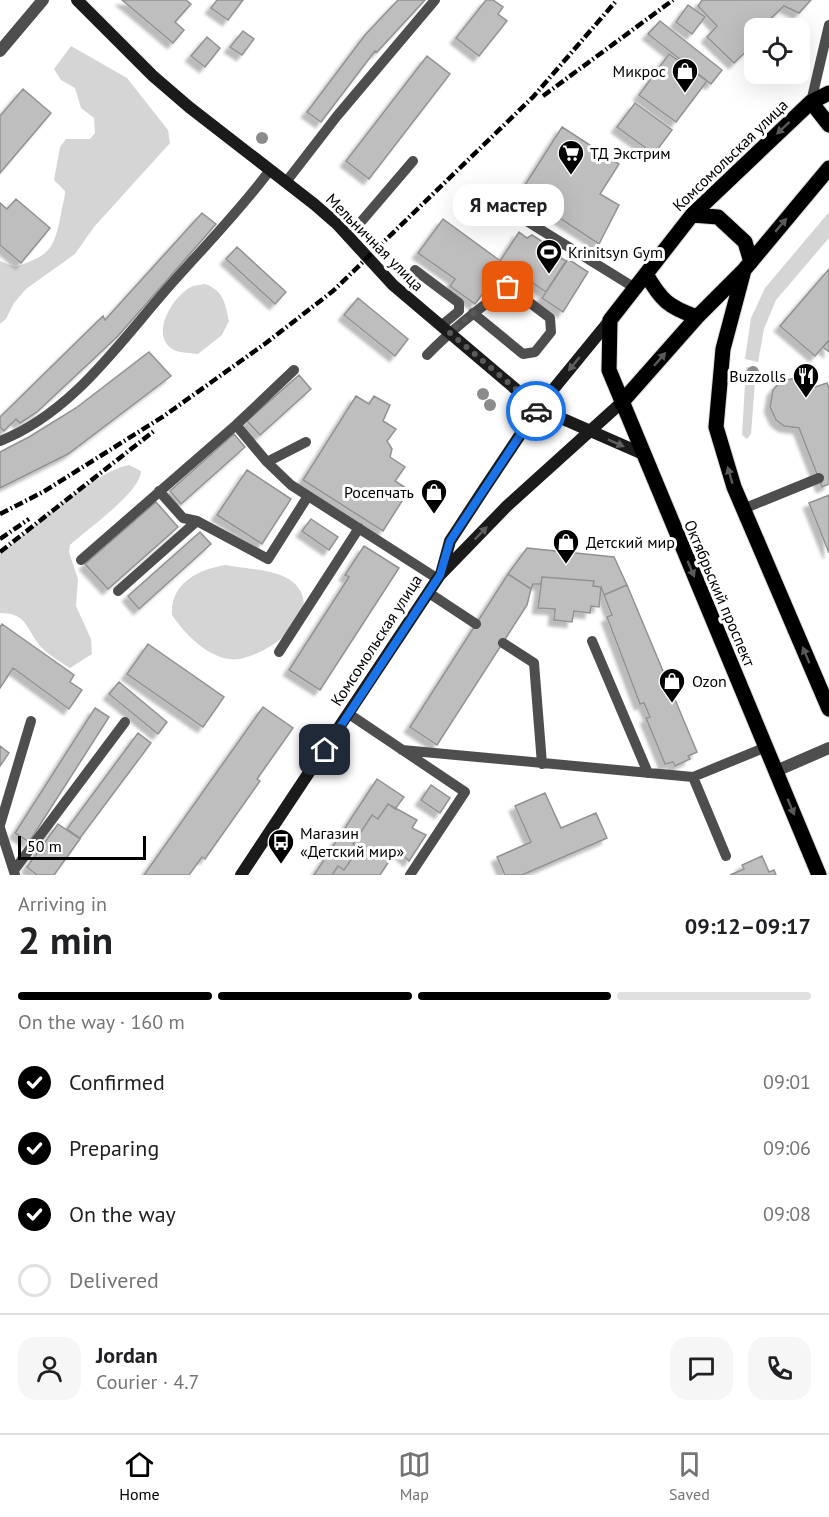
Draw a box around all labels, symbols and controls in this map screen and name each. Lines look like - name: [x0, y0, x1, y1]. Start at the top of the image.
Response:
- map controls: [744, 18, 810, 84]
- button: locate: [744, 18, 810, 84]
- shop icon: Микрос: [670, 56, 700, 94]
- place label: Микрос: [613, 61, 666, 81]
- street label: Комсомольская улица: [668, 95, 792, 215]
- one-way arrow: [777, 121, 791, 135]
- supermarket icon: ТД Экстрим: [556, 138, 586, 176]
- place label: ТД Экстрим: [590, 143, 671, 163]
- callout: Я мастер: [452, 185, 564, 227]
- street label: Мельничная улица: [322, 189, 428, 295]
- text: Я мастер: [470, 192, 547, 218]
- one-way arrow: [775, 217, 788, 233]
- sports icon: Krinitsyn Gym: [534, 237, 564, 275]
- place label: Krinitsyn Gym: [568, 242, 663, 262]
- pin: [482, 261, 533, 312]
- icon: bag: [491, 270, 524, 303]
- one-way arrow: [653, 352, 666, 367]
- one-way arrow: [568, 356, 581, 372]
- restaurant icon: Buzzolls: [791, 361, 821, 399]
- place label: Buzzolls: [729, 366, 786, 386]
- courier: [506, 381, 566, 441]
- icon: car: [520, 395, 553, 428]
- one-way arrow: [608, 438, 625, 447]
- one-way arrow: [725, 466, 735, 484]
- shop icon: Росепчать: [419, 477, 449, 515]
- place label: Росепчать: [344, 482, 414, 502]
- street label: Октябрьский проспект: [680, 517, 760, 670]
- one-way arrow: [474, 526, 488, 541]
- shop icon: Детский мир: [551, 527, 581, 565]
- place label: Детский мир: [586, 532, 675, 552]
- one-way arrow: [686, 561, 696, 579]
- street label: Комсомольская улица: [326, 571, 426, 709]
- one-way arrow: [801, 646, 810, 664]
- shop icon: Ozon: [657, 666, 687, 704]
- place label: Ozon: [692, 671, 727, 691]
- pin: [299, 724, 350, 775]
- icon: home: [308, 733, 341, 766]
- one-way arrow: [786, 799, 796, 817]
- place label: Магазин «Детский мир»: [300, 823, 405, 861]
- bus stop icon: Магазин «Детский мир»: [266, 827, 296, 865]
- scale bar: [18, 833, 146, 860]
- text: 50 m: [27, 836, 62, 856]
- text: Arriving in: [18, 891, 107, 917]
- text: 09:12–09:17: [685, 912, 811, 940]
- text: 2 min: [18, 914, 113, 965]
- text: On the way · 160 m: [18, 1009, 185, 1035]
- icon: check: [18, 1066, 51, 1099]
- text: Confirmed: [69, 1068, 165, 1096]
- text: 09:01: [763, 1069, 811, 1095]
- icon: check: [18, 1132, 51, 1165]
- text: Preparing: [69, 1134, 159, 1162]
- text: 09:06: [763, 1135, 811, 1161]
- icon: check: [18, 1198, 51, 1231]
- text: On the way: [69, 1200, 176, 1228]
- text: 09:08: [763, 1201, 811, 1227]
- text: Delivered: [69, 1266, 159, 1294]
- button: person: [18, 1337, 81, 1400]
- button: chat: [670, 1337, 733, 1400]
- button: phone: [748, 1337, 811, 1400]
- text: Jordan: [96, 1341, 158, 1369]
- text: Courier · 4.7: [96, 1369, 199, 1395]
- tab: Home: [119, 1448, 160, 1504]
- tab: Map: [398, 1448, 431, 1504]
- tab: Saved: [669, 1448, 710, 1504]

